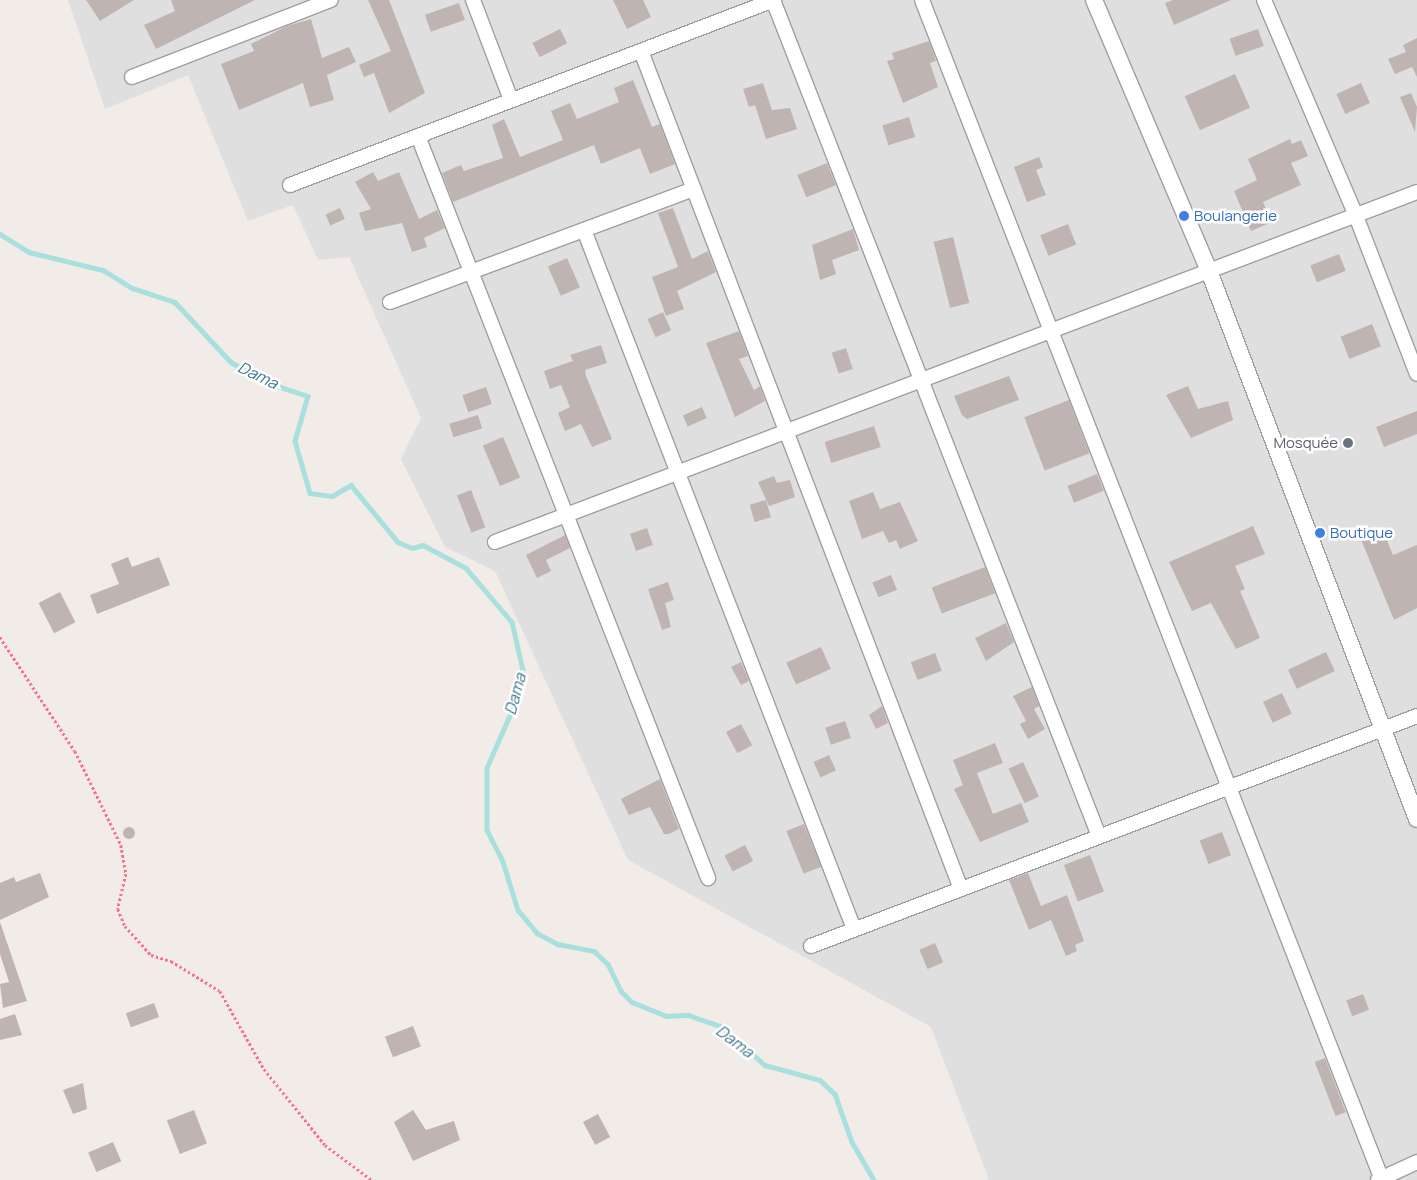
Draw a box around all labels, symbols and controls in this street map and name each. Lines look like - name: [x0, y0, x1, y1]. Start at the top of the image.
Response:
- place label: Boulangerie: [1194, 207, 1277, 225]
- marker: Boulangerie: [1178, 210, 1190, 222]
- water label: Dama: [235, 357, 281, 393]
- place label: Mosquée: [1273, 434, 1338, 452]
- marker: Mosquée: [1342, 437, 1354, 449]
- place label: Boutique: [1330, 524, 1393, 542]
- marker: Boutique: [1314, 527, 1326, 539]
- water label: Dama: [500, 671, 530, 717]
- water label: Dama: [712, 1021, 758, 1061]

